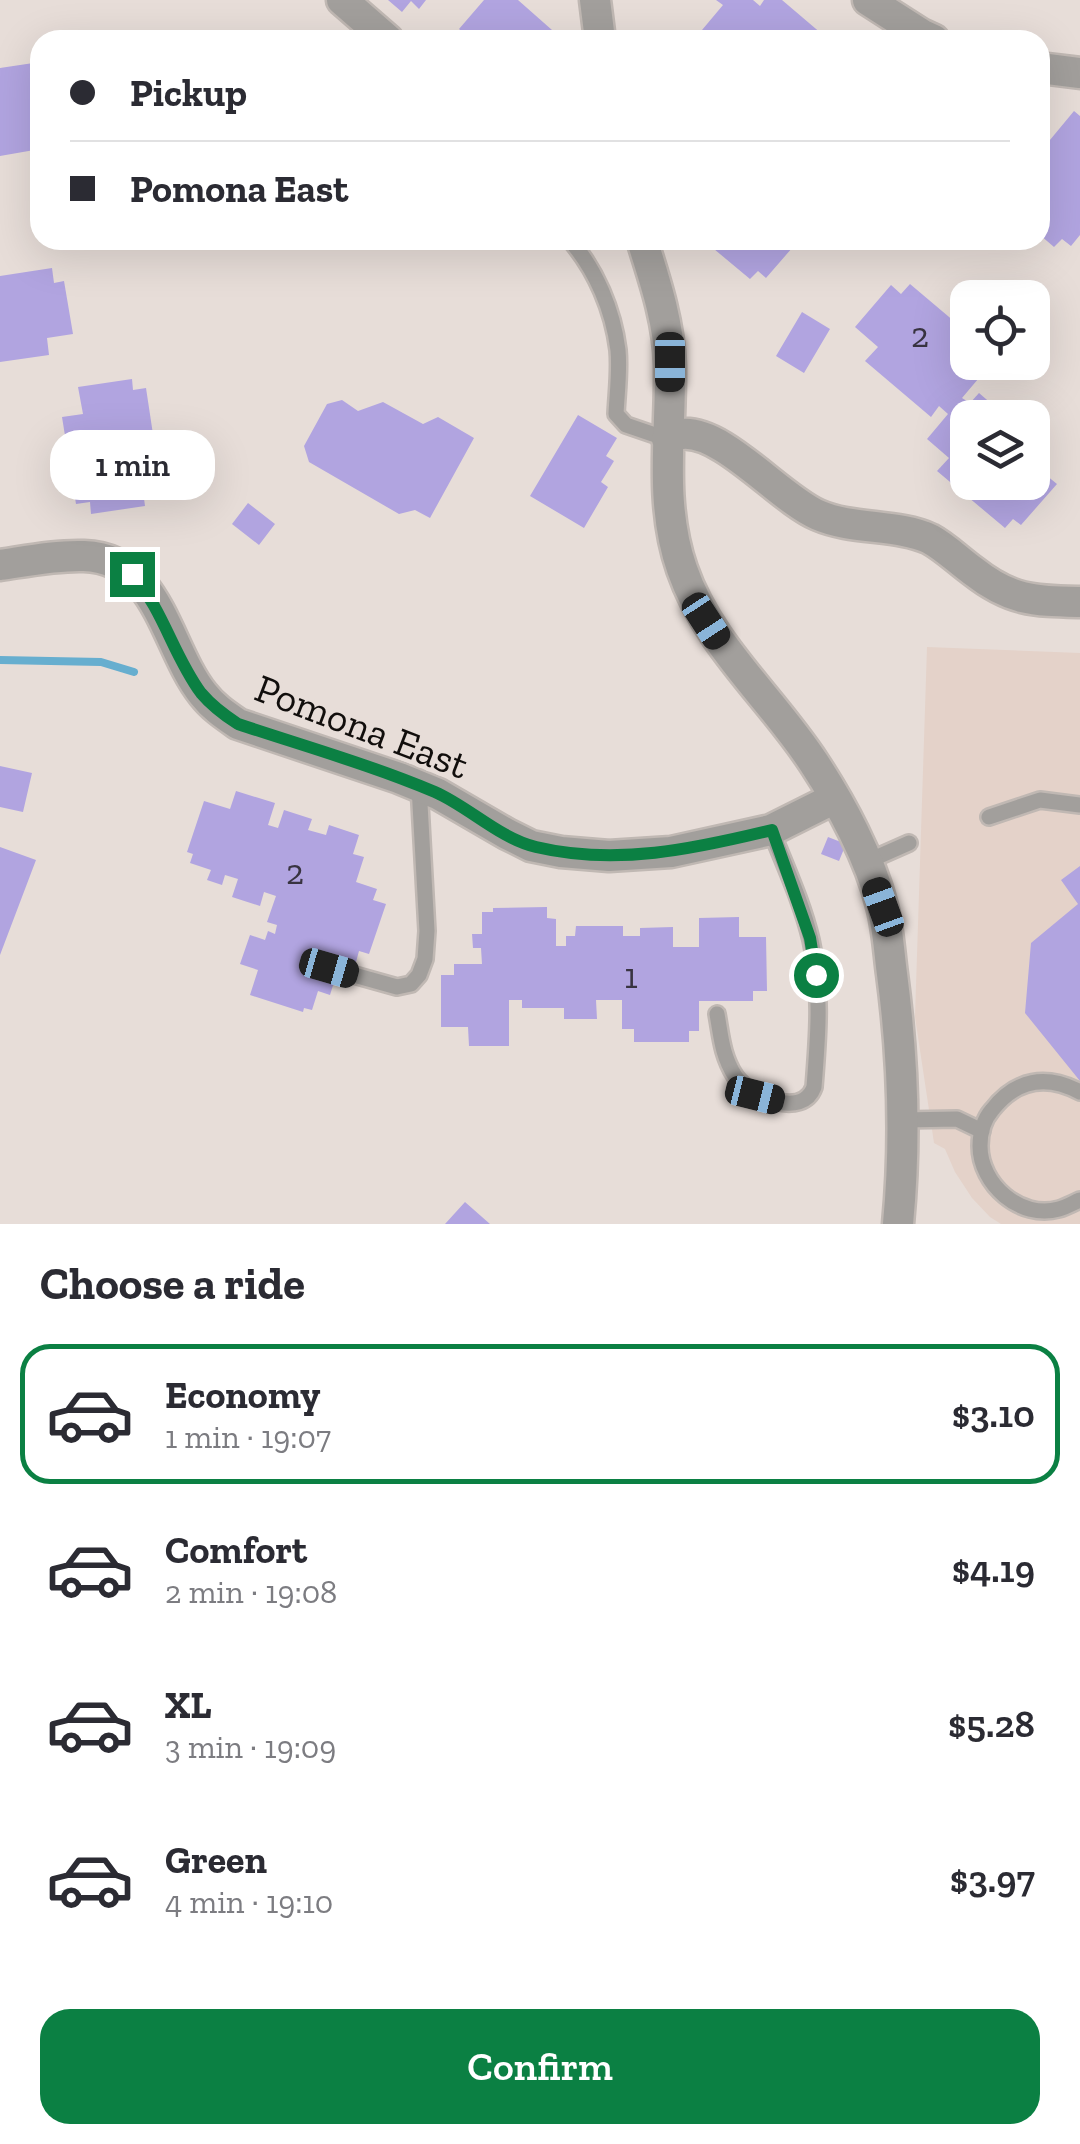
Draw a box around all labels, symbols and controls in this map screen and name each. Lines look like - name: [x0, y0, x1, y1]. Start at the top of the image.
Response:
- text: Pickup: [130, 70, 247, 116]
- text: Pomona East: [130, 166, 348, 212]
- map controls: [950, 280, 1050, 500]
- button: locate: [950, 280, 1050, 380]
- house number: 2: [911, 314, 929, 356]
- car: [655, 332, 685, 392]
- button: layers: [950, 400, 1050, 500]
- callout: 1 min: [49, 429, 214, 499]
- text: 1 min: [95, 446, 170, 484]
- route end: [110, 552, 155, 597]
- car: [677, 588, 735, 654]
- street label: Pomona East: [249, 663, 475, 789]
- house number: 2: [286, 851, 304, 893]
- car: [859, 874, 907, 940]
- car: [296, 945, 362, 991]
- route start: [794, 953, 839, 998]
- house number: 1: [624, 955, 638, 997]
- car: [722, 1073, 788, 1117]
- text: Choose a ride: [40, 1257, 305, 1311]
- icon: car: [45, 1369, 135, 1459]
- text: Economy: [165, 1372, 320, 1418]
- text: $3.10: [952, 1391, 1035, 1437]
- text: 1 min · 19:07: [165, 1418, 331, 1456]
- icon: car: [45, 1524, 135, 1614]
- text: Comfort: [165, 1527, 307, 1573]
- text: $4.19: [952, 1546, 1035, 1592]
- text: 2 min · 19:08: [165, 1573, 337, 1611]
- icon: car: [45, 1679, 135, 1769]
- text: XL: [165, 1682, 212, 1728]
- text: $5.28: [948, 1701, 1035, 1747]
- text: 3 min · 19:09: [165, 1728, 336, 1766]
- icon: car: [45, 1834, 135, 1924]
- text: Green: [165, 1837, 267, 1883]
- text: $3.97: [950, 1856, 1035, 1902]
- text: 4 min · 19:10: [165, 1883, 333, 1921]
- button: Confirm: [40, 2009, 1040, 2124]

